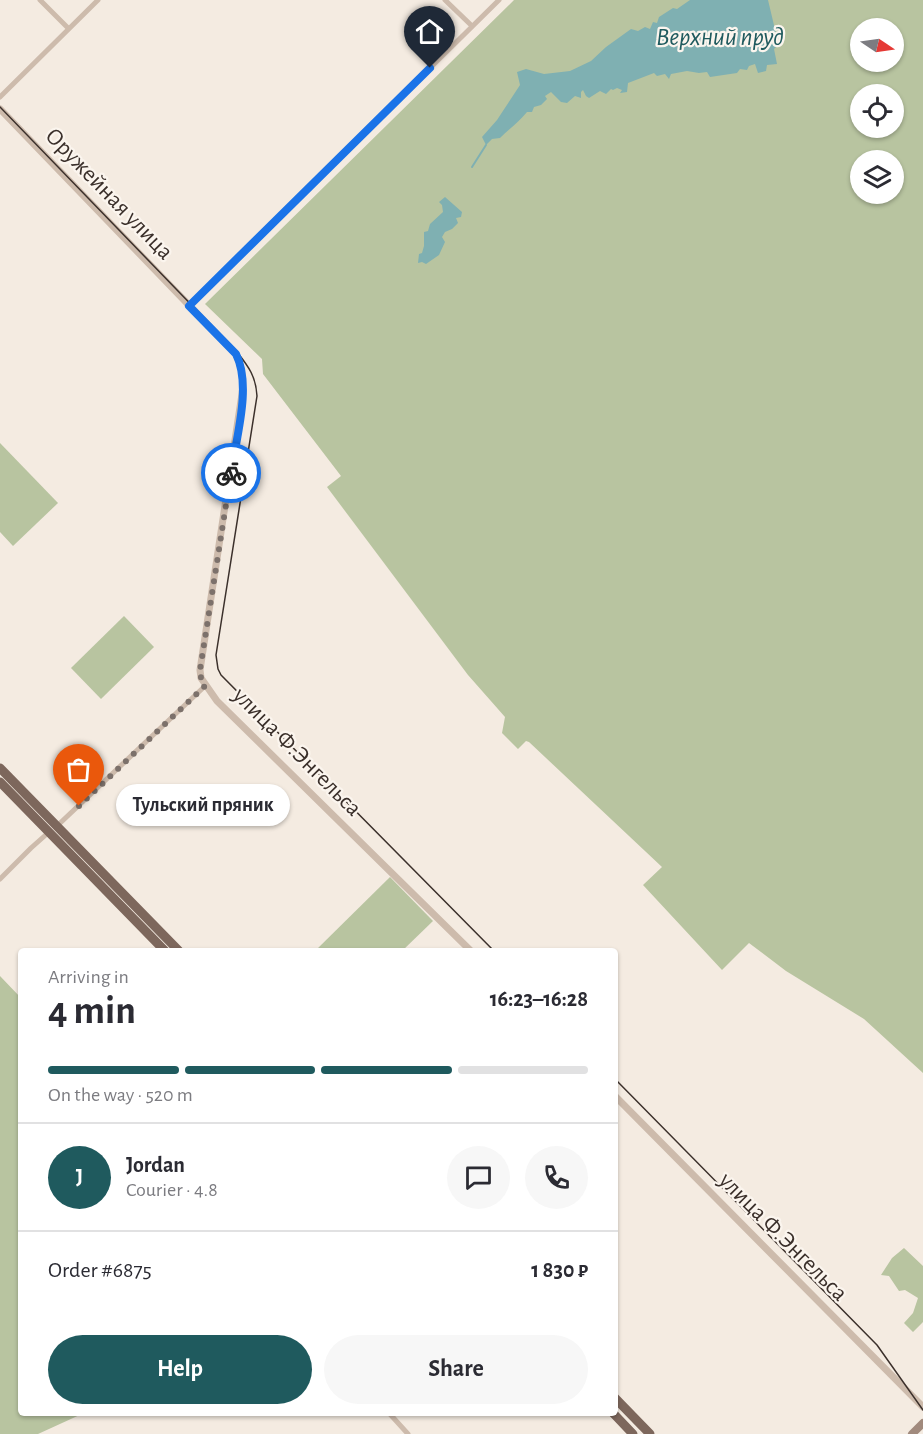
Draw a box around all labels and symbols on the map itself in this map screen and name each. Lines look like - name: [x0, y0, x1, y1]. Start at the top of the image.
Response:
- pin: [404, 6, 455, 68]
- north arrow: [850, 18, 904, 72]
- water label: Верхний пруд: [656, 24, 784, 50]
- street label: Оружейная улица: [40, 124, 178, 264]
- courier: [201, 443, 261, 503]
- street label: улица Ф.Энгельса: [227, 682, 366, 821]
- pin: [53, 744, 104, 806]
- callout: Тульский пряник: [115, 785, 289, 827]
- street label: улица Ф.Энгельса: [713, 1167, 852, 1306]

